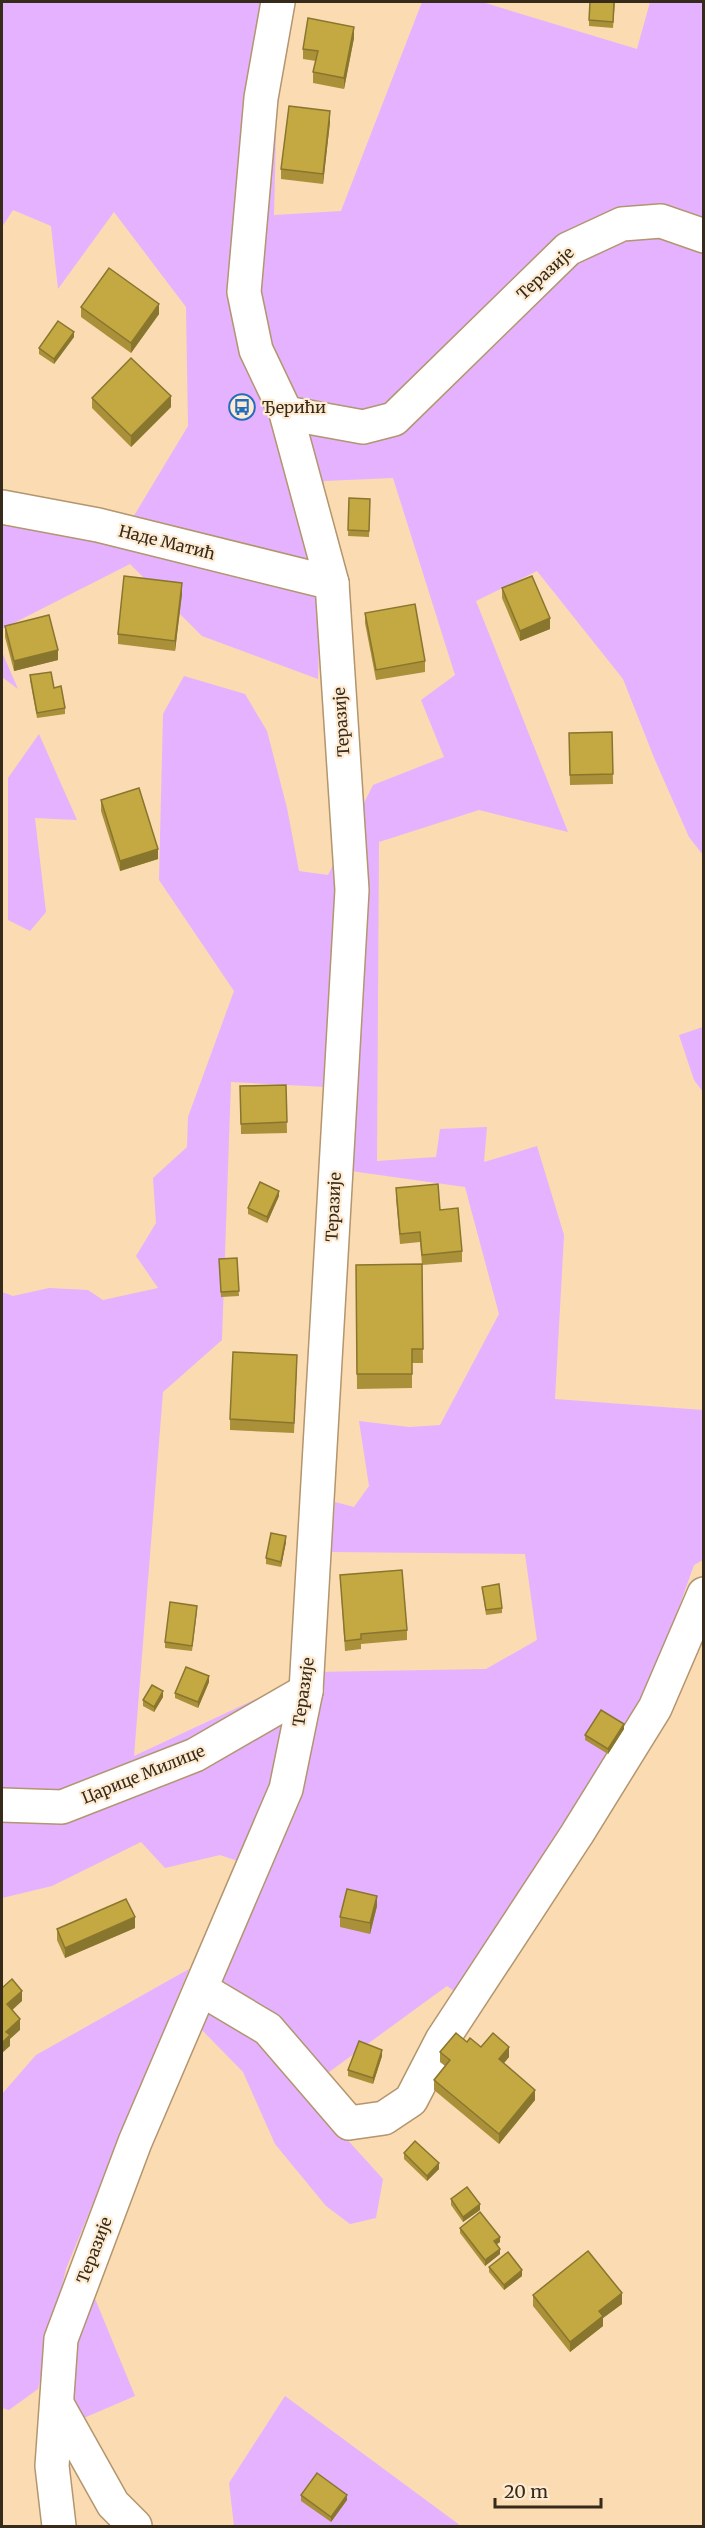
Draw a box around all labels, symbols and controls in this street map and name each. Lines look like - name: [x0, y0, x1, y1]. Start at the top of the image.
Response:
- street label: Теразије: [512, 242, 578, 304]
- bus stop icon: Ђерићи: [227, 392, 257, 422]
- place label: Ђерићи: [262, 397, 326, 417]
- street label: Наде Матић: [117, 520, 218, 564]
- street label: Теразије: [329, 687, 353, 757]
- street label: Теразије: [321, 1172, 345, 1242]
- street label: Теразије: [288, 1656, 318, 1728]
- street label: Царице Милице: [79, 1740, 207, 1808]
- street label: Теразије: [72, 2214, 116, 2286]
- scale bar: [495, 2471, 602, 2509]
- text: 20 m: [504, 2480, 548, 2503]

